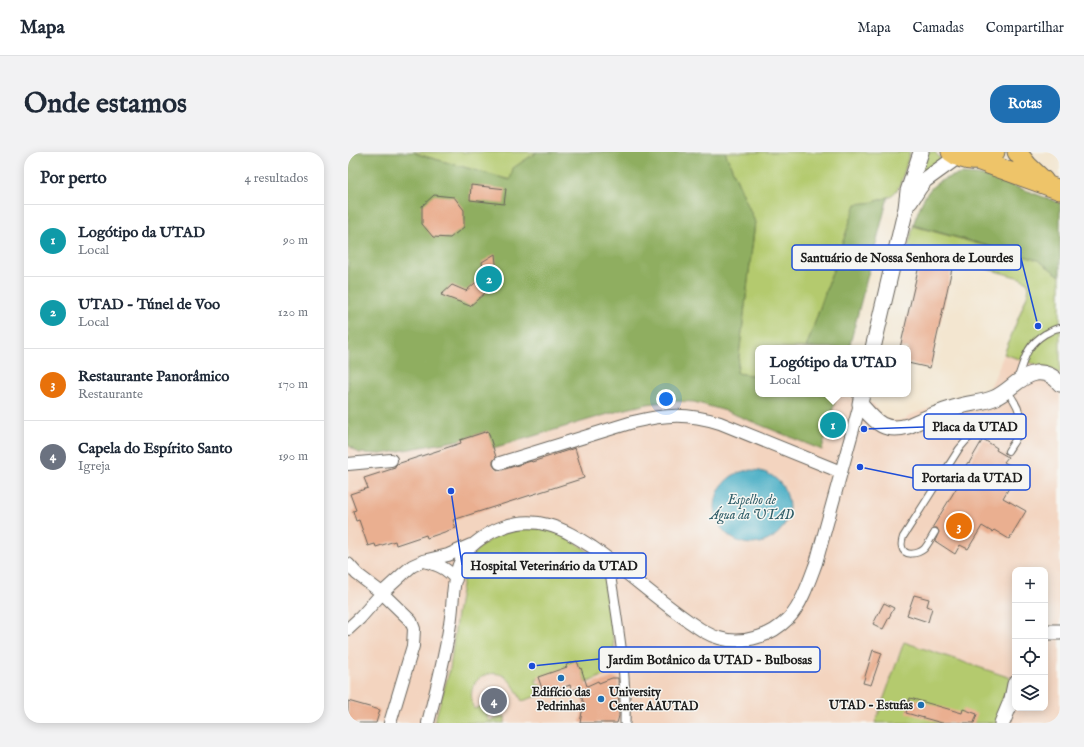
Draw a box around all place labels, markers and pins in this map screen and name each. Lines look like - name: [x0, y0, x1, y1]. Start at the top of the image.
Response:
- callout: Santuário de Nossa Senhora de Lourdes: [792, 245, 1021, 270]
- pin: 2: [476, 264, 502, 294]
- pin: 1: [820, 410, 846, 440]
- callout: Placa da UTAD: [924, 414, 1026, 439]
- callout: Portaria da UTAD: [913, 465, 1030, 490]
- pin: 3: [946, 511, 972, 541]
- callout: Hospital Veterinário da UTAD: [462, 553, 646, 578]
- callout: Jardim Botânico da UTAD - Bulbosas: [599, 647, 820, 672]
- marker: Edifício das Pedrinhas: [556, 673, 566, 683]
- place label: Edifício das Pedrinhas: [532, 685, 591, 714]
- place label: University Center AAUTAD: [608, 685, 699, 714]
- pin: 4: [481, 686, 507, 716]
- marker: University Center AAUTAD: [596, 694, 606, 704]
- place label: UTAD - Estufas: [828, 698, 914, 713]
- marker: UTAD - Estufas: [916, 700, 926, 710]

